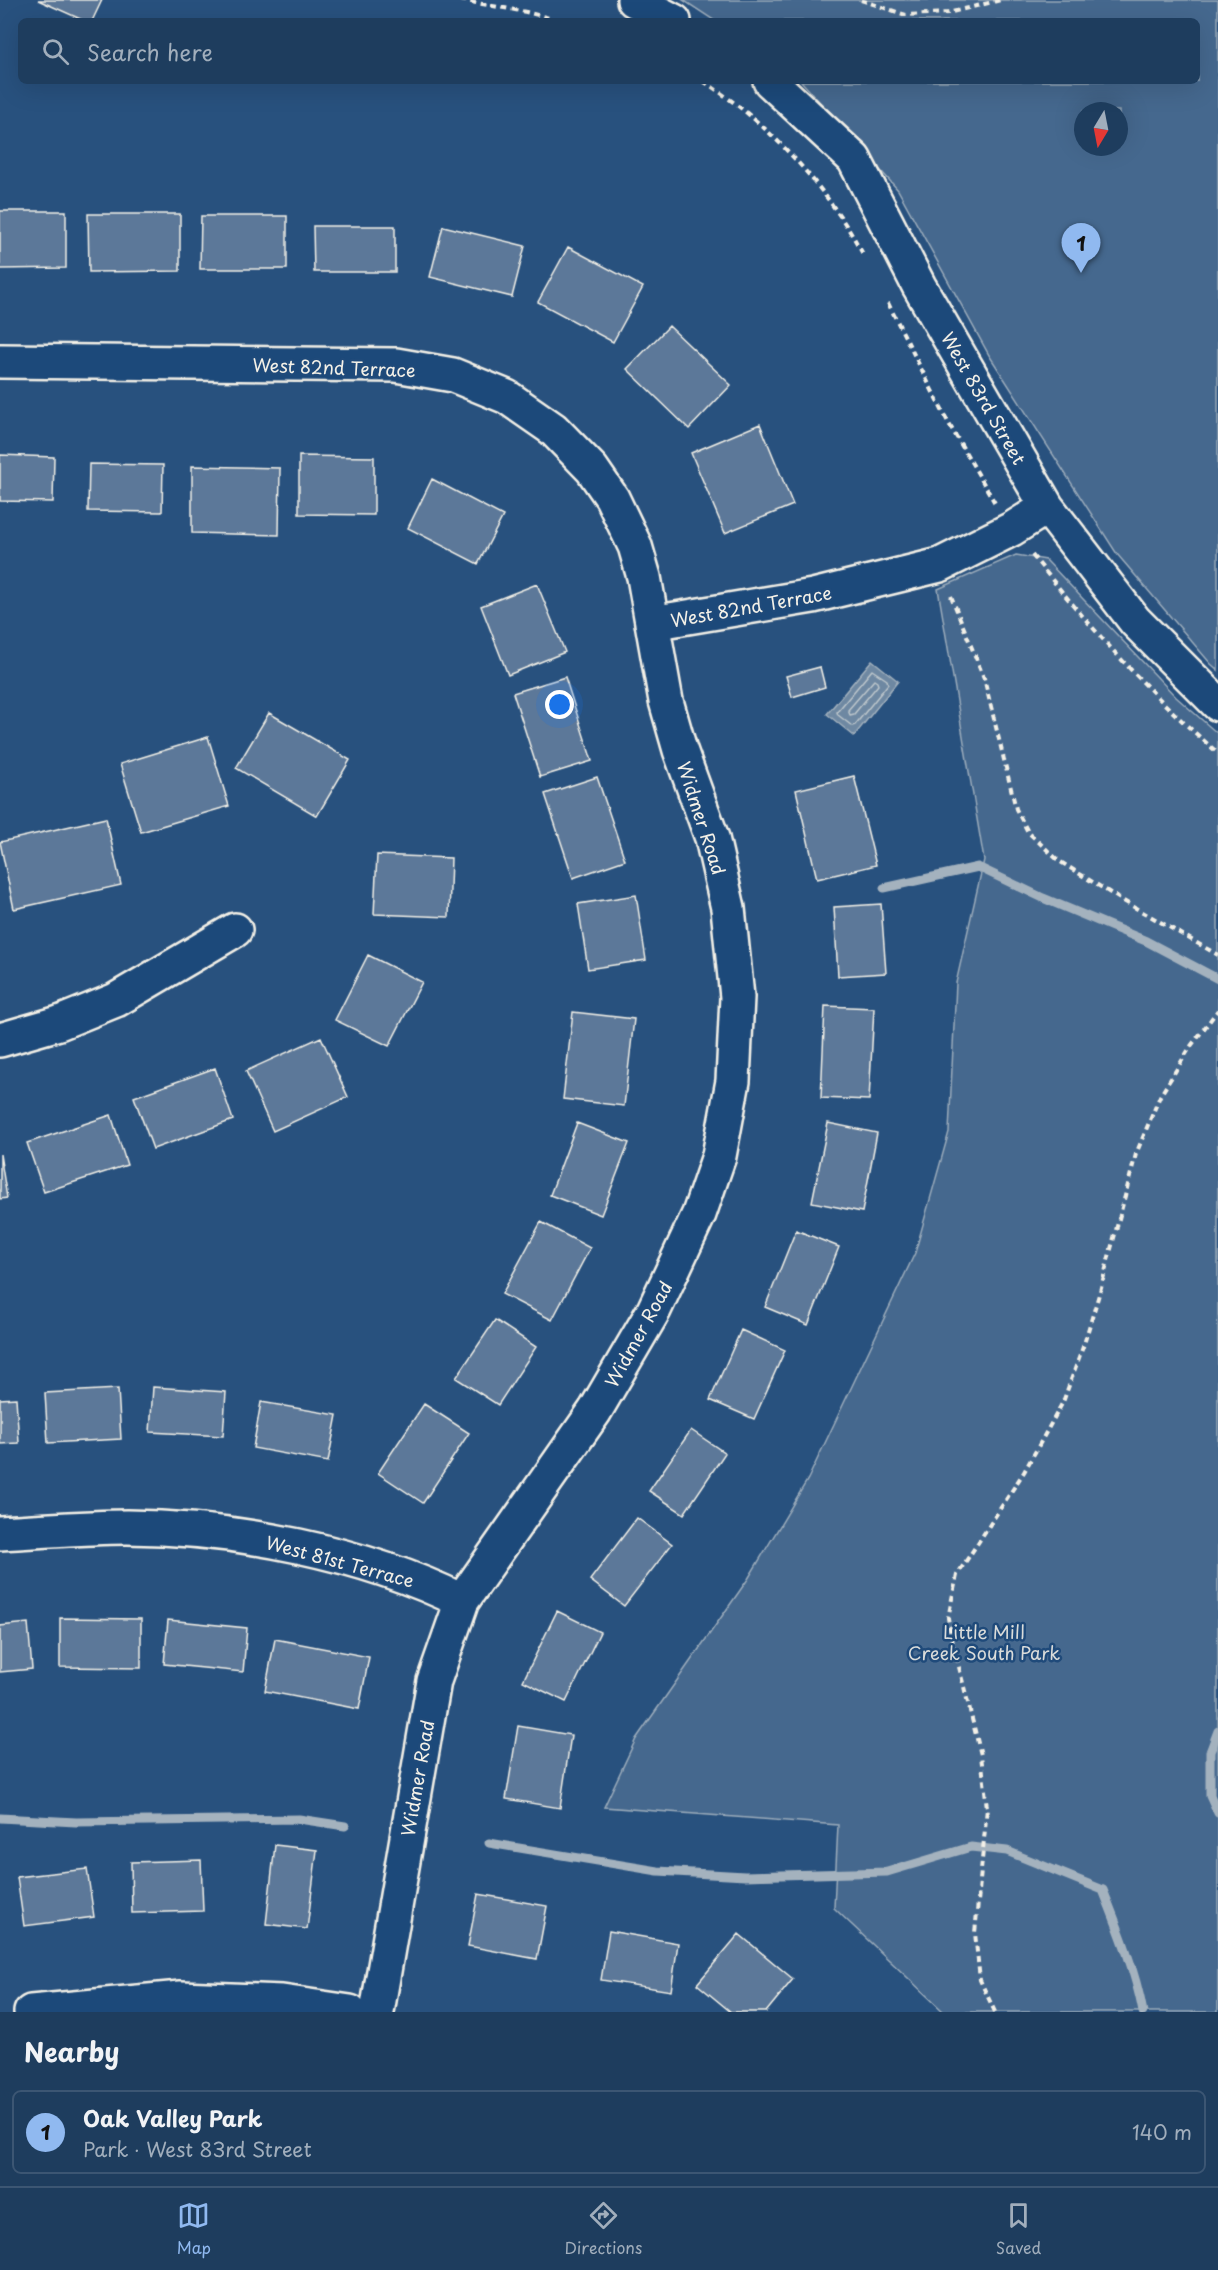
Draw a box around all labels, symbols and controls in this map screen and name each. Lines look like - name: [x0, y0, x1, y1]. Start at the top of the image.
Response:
- search box: [18, 18, 1200, 84]
- icon: search: [39, 35, 72, 68]
- text: Search here: [87, 35, 213, 68]
- north arrow: [1074, 102, 1128, 156]
- pin: 1: [1062, 224, 1100, 273]
- street label: West 83rd Street: [935, 327, 1033, 469]
- street label: West 82nd Terrace: [252, 351, 416, 383]
- street label: West 82nd Terrace: [668, 579, 834, 633]
- your location: [545, 690, 574, 719]
- street label: Widmer Road: [671, 758, 733, 878]
- street label: Widmer Road: [598, 1276, 678, 1392]
- street label: West 81st Terrace: [263, 1528, 417, 1594]
- park label: Little Mill Creek South Park: [908, 1618, 1060, 1666]
- street label: Widmer Road: [393, 1718, 441, 1838]
- text: Nearby: [24, 2032, 119, 2071]
- text: Oak Valley Park: [83, 2101, 262, 2134]
- text: 1: [41, 2117, 50, 2147]
- text: 140 m: [1132, 2117, 1192, 2147]
- text: Park · West 83rd Street: [83, 2134, 312, 2164]
- tab: Map: [177, 2199, 211, 2259]
- tab: Directions: [564, 2199, 642, 2259]
- tab: Saved: [996, 2199, 1041, 2259]

